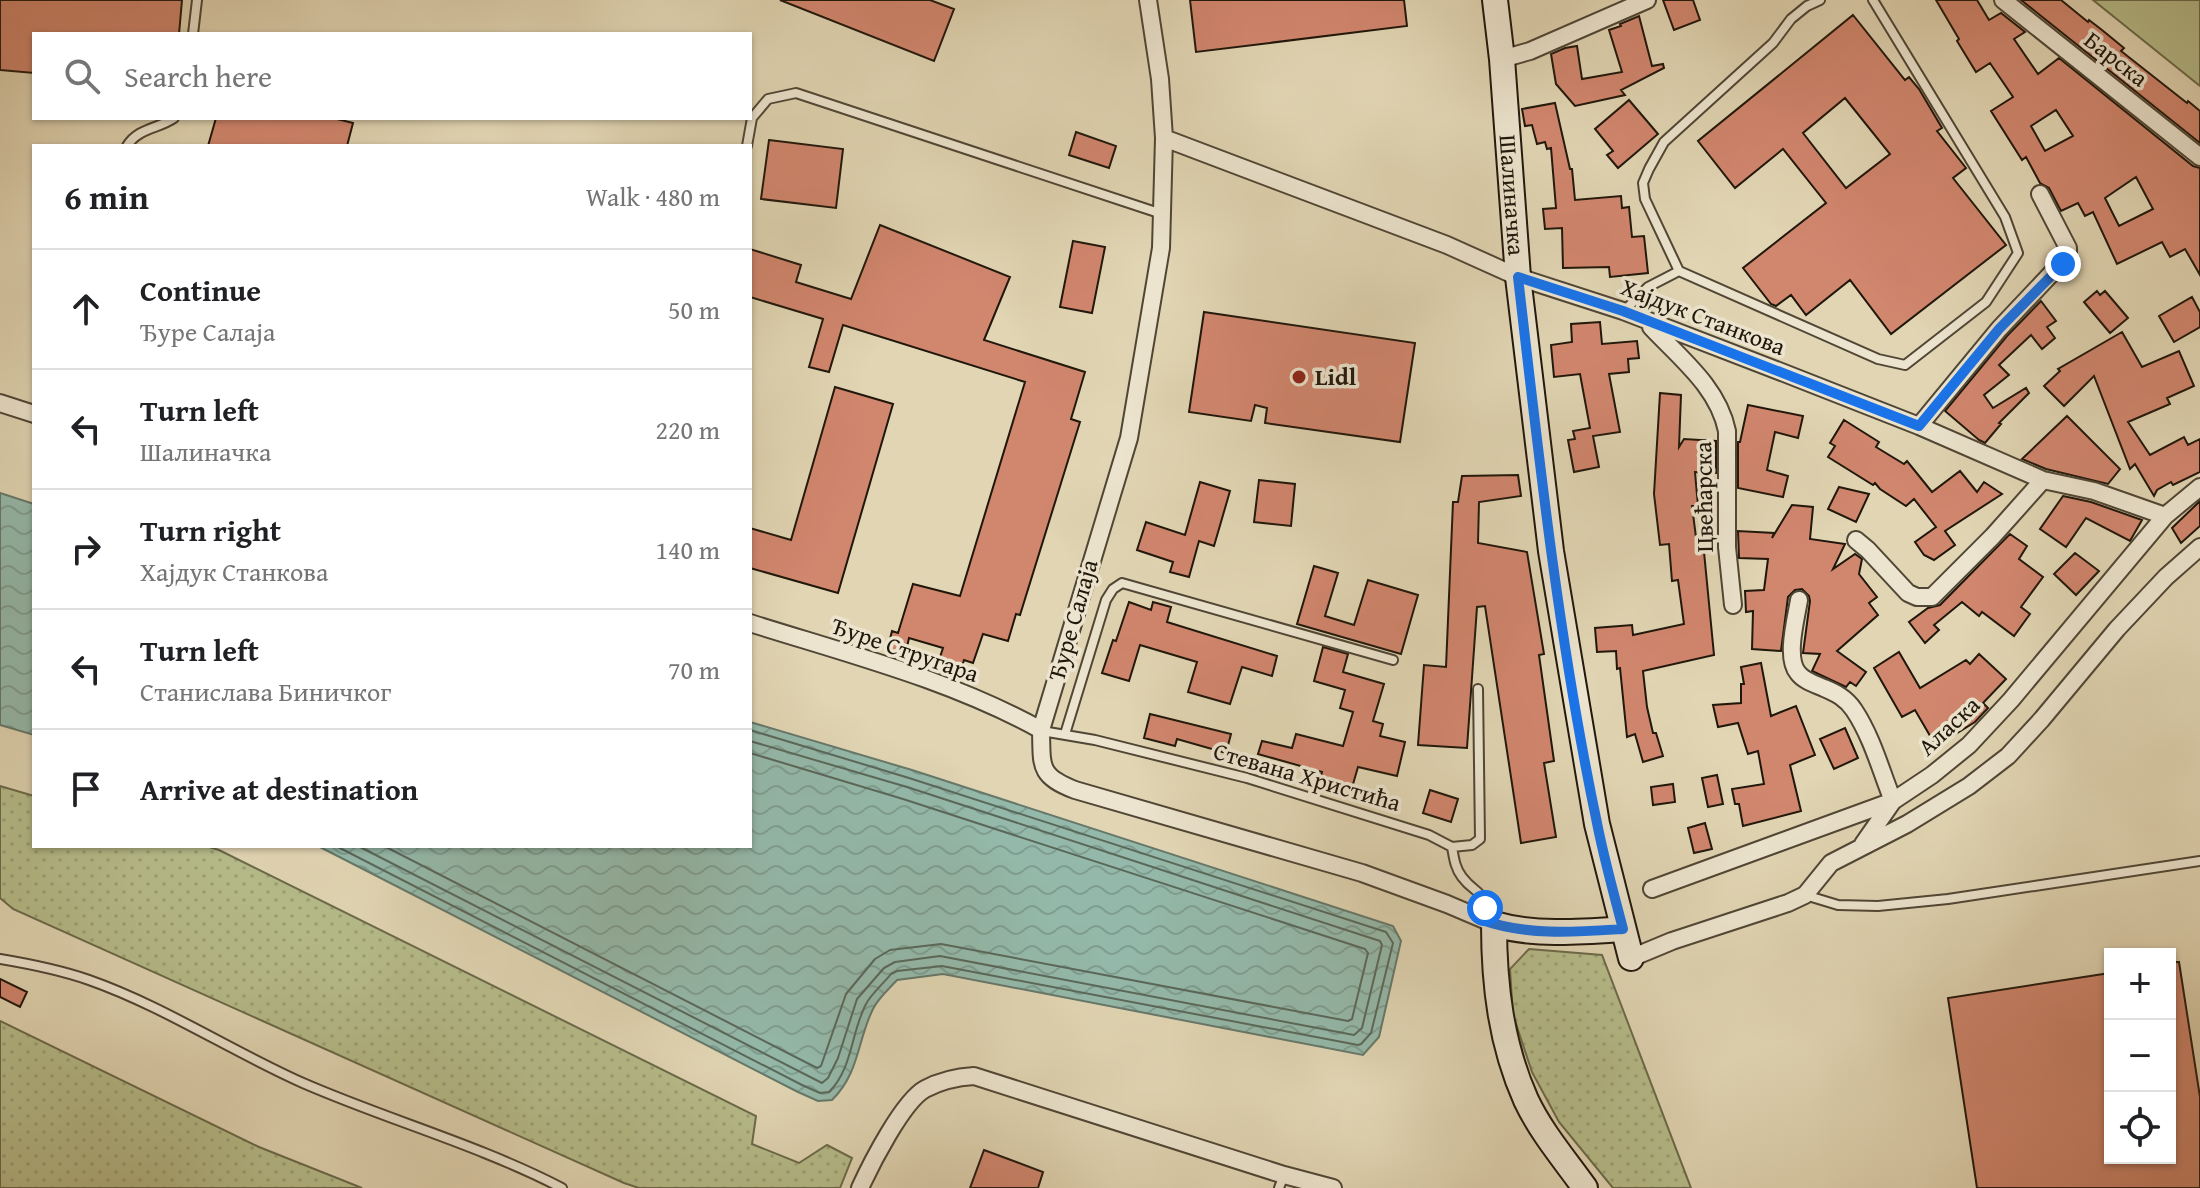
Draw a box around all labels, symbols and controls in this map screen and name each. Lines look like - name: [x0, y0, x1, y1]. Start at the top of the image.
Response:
- street label: Барска: [2077, 22, 2156, 95]
- search box: [32, 32, 752, 120]
- icon: search: [60, 54, 104, 98]
- text: Search here: [124, 54, 272, 98]
- street label: Шалиначка: [1491, 133, 1534, 257]
- text: 6 min: [64, 172, 149, 221]
- text: Walk · 480 m: [586, 177, 720, 216]
- route end: [2045, 246, 2081, 282]
- text: Continue: [140, 268, 261, 312]
- street label: Хајдук Станкова: [1616, 269, 1791, 364]
- icon: ahead: [64, 287, 108, 331]
- text: 50 m: [668, 290, 720, 329]
- text: Ђуре Салаја: [140, 312, 275, 351]
- place label: Lidl: [1315, 359, 1357, 394]
- marker: Lidl: [1290, 368, 1308, 386]
- text: Turn left: [140, 388, 259, 432]
- icon: left: [64, 407, 108, 451]
- text: 220 m: [655, 410, 720, 449]
- text: Шалиначка: [140, 432, 271, 471]
- street label: Цвећарска: [1685, 441, 1722, 553]
- text: Turn right: [140, 508, 281, 552]
- icon: right: [64, 527, 108, 571]
- text: 140 m: [655, 530, 720, 569]
- text: Хајдук Станкова: [140, 552, 328, 591]
- street label: Ђуре Салаја: [1038, 554, 1107, 685]
- street label: Ђуре Стругара: [827, 608, 984, 691]
- text: Turn left: [140, 628, 259, 672]
- icon: left: [64, 647, 108, 691]
- text: 70 m: [668, 650, 720, 689]
- text: Станислава Биничког: [140, 672, 391, 711]
- street label: Аласка: [1910, 687, 1988, 764]
- street label: Стевана Христића: [1209, 733, 1405, 820]
- icon: arrive: [64, 767, 108, 811]
- text: Arrive at destination: [140, 767, 418, 811]
- route start: [1467, 890, 1503, 926]
- map controls: [2104, 948, 2176, 1164]
- button: +: [2104, 948, 2176, 1020]
- button: −: [2104, 1020, 2176, 1092]
- button: locate: [2104, 1092, 2176, 1164]

